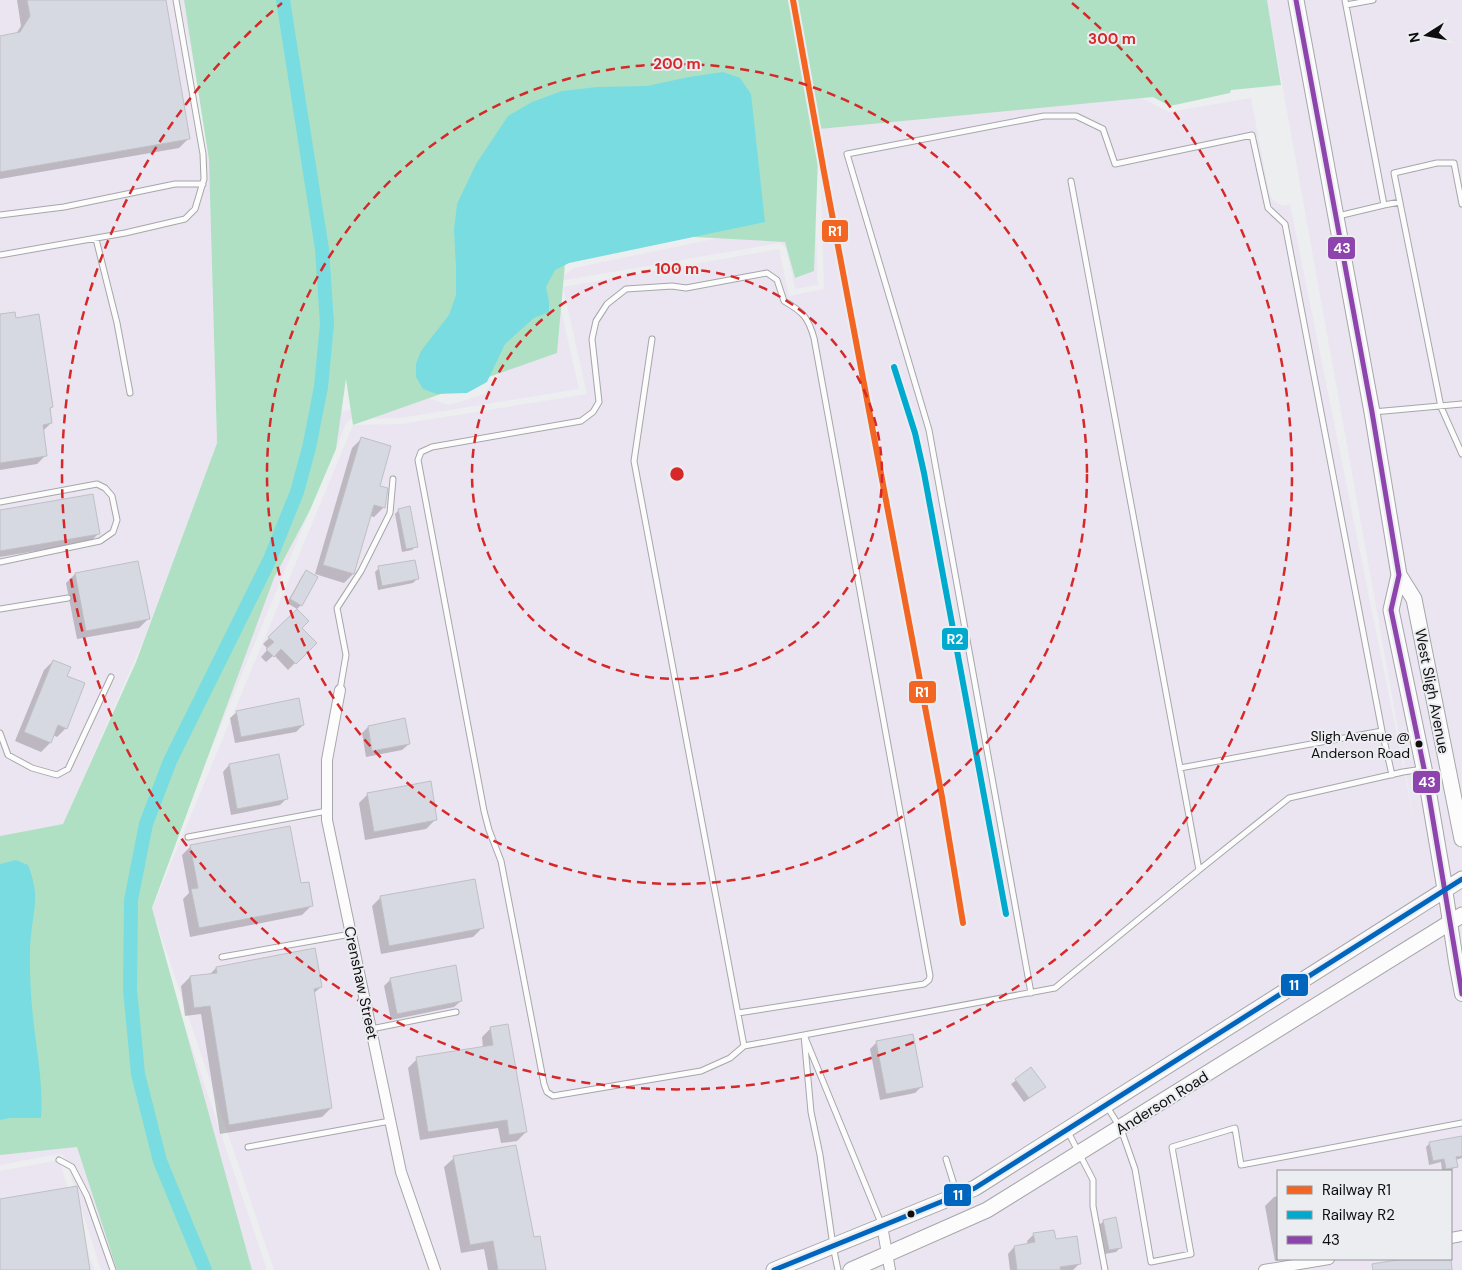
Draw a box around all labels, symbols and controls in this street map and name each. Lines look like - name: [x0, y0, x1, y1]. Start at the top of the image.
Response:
- north arrow: [1402, 10, 1452, 60]
- text: 300 m: [1088, 29, 1136, 49]
- text: N: [1404, 31, 1424, 44]
- text: 200 m: [653, 54, 701, 74]
- line badge: R1: [821, 219, 849, 243]
- text: R1: [828, 222, 842, 240]
- line badge: 43: [1327, 236, 1356, 260]
- text: 43: [1333, 239, 1351, 257]
- text: 100 m: [655, 259, 699, 279]
- centre of rings: [668, 465, 686, 483]
- line badge: R2: [941, 627, 969, 651]
- street label: West Sligh Avenue: [1410, 627, 1454, 755]
- text: R2: [947, 630, 963, 648]
- line badge: R1: [908, 680, 937, 704]
- text: R1: [915, 683, 929, 701]
- place label: Sligh Avenue @ Anderson Road: [1310, 727, 1410, 762]
- marker: Sligh Avenue @ Anderson Road: [1414, 739, 1424, 749]
- line badge: 43: [1412, 770, 1441, 794]
- text: 43: [1418, 773, 1436, 791]
- street label: Crenshaw Street: [339, 925, 383, 1042]
- line badge: 11: [1280, 973, 1309, 997]
- text: 11: [1289, 976, 1299, 994]
- street label: Anderson Road: [1112, 1066, 1212, 1140]
- legend: [1277, 1170, 1452, 1260]
- text: Railway R1: [1322, 1180, 1391, 1200]
- line badge: 11: [943, 1183, 972, 1207]
- text: 11: [953, 1186, 963, 1204]
- text: Railway R2: [1322, 1205, 1395, 1225]
- unlabelled marker: [906, 1209, 916, 1219]
- text: 43: [1322, 1230, 1340, 1250]

